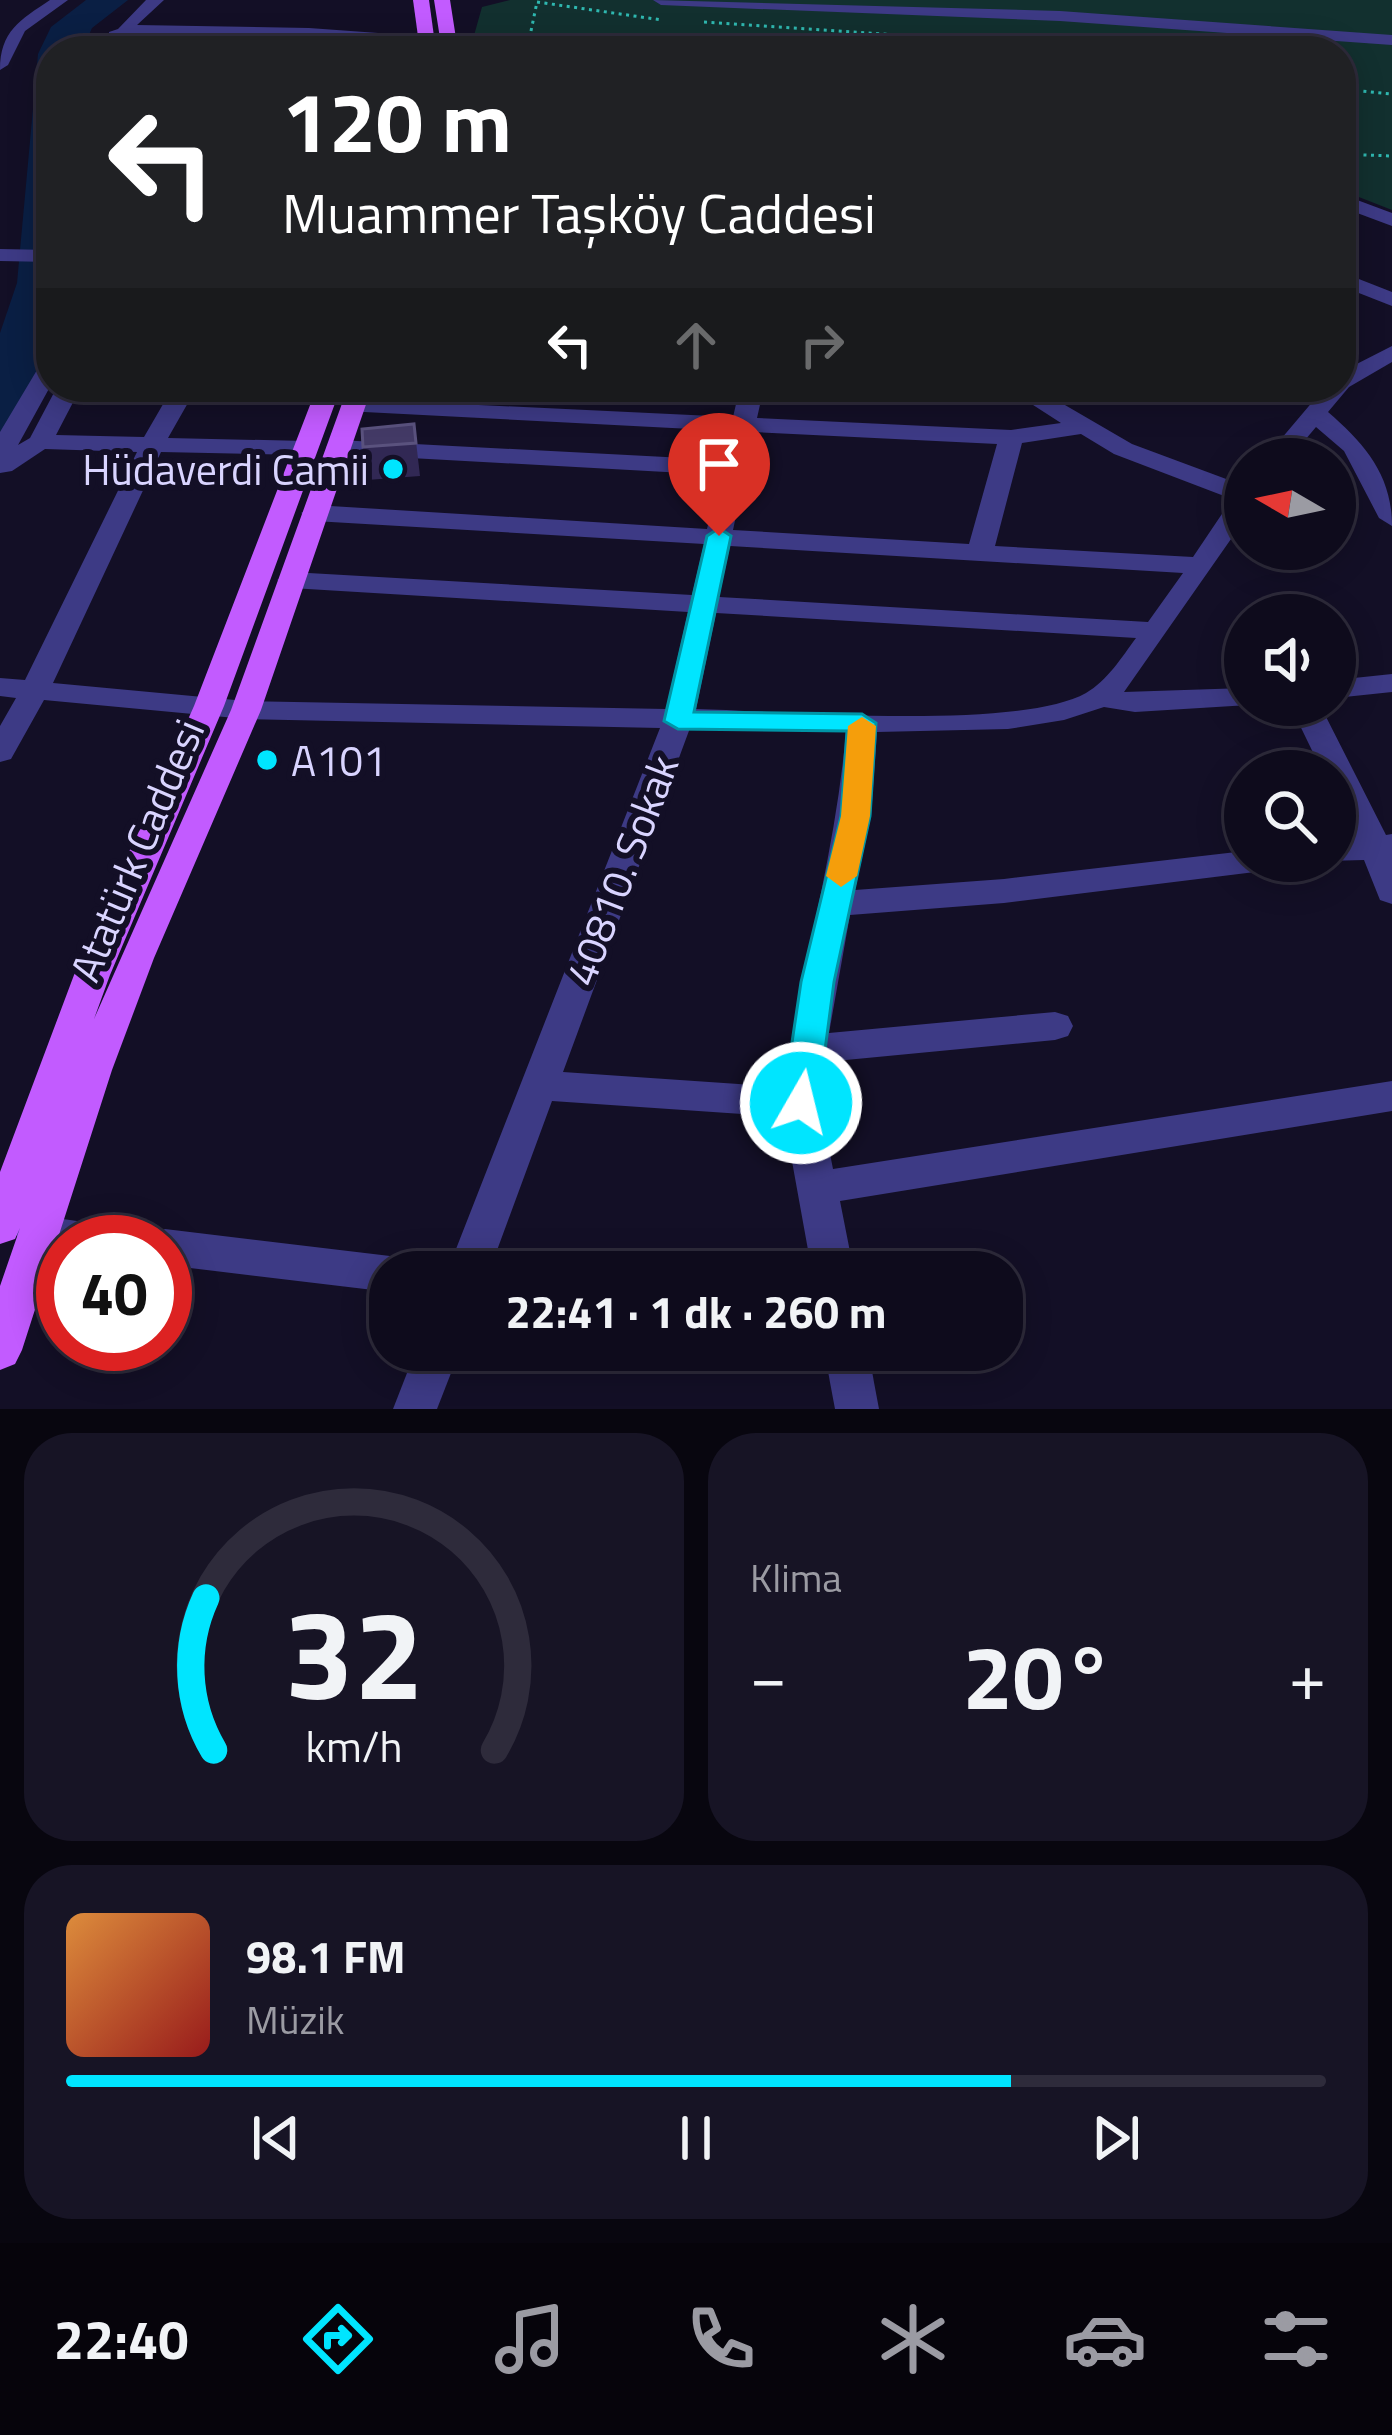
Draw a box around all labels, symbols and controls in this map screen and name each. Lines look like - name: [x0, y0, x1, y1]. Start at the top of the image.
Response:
- text: 120 m: [282, 57, 512, 185]
- icon: left: [84, 84, 240, 240]
- text: Muammer Taşköy Caddesi: [282, 172, 876, 254]
- icon: left: [537, 312, 603, 378]
- icon: ahead: [663, 312, 729, 378]
- icon: right: [789, 312, 855, 378]
- pin: [668, 413, 770, 536]
- icon: arrive: [686, 431, 752, 497]
- place label: Hüdaverdi Camii: [82, 437, 369, 501]
- north arrow: [1224, 438, 1356, 570]
- map controls: [1224, 438, 1356, 882]
- marker: Hüdaverdi Camii: [380, 456, 406, 482]
- button: sound: [1224, 594, 1356, 726]
- street label: Atatürk Caddesi: [52, 709, 220, 991]
- place label: A101: [291, 728, 387, 792]
- street label: 40810. Sokak: [548, 746, 694, 994]
- marker: A101: [254, 747, 280, 773]
- button: search: [1224, 750, 1356, 882]
- position arrow: [738, 1040, 864, 1166]
- speed limit sign: 40: [36, 1215, 192, 1371]
- text: 22:41 · 1 dk · 260 m: [505, 1277, 887, 1345]
- text: Klima: [750, 1548, 842, 1607]
- text: 32: [284, 1558, 424, 1747]
- text: 20°: [962, 1607, 1114, 1744]
- text: −: [750, 1625, 787, 1726]
- text: +: [1289, 1625, 1326, 1726]
- text: km/h: [305, 1713, 403, 1779]
- text: 98.1 FM: [246, 1922, 406, 1990]
- text: Müzik: [246, 1990, 344, 2049]
- icon: previous: [243, 2105, 309, 2171]
- icon: pause: [663, 2105, 729, 2171]
- icon: next: [1083, 2105, 1149, 2171]
- icon: directions: [296, 2297, 380, 2381]
- icon: music: [488, 2297, 572, 2381]
- icon: phone: [679, 2297, 763, 2381]
- icon: climate: [871, 2297, 955, 2381]
- icon: car: [1063, 2297, 1147, 2381]
- icon: filters: [1254, 2297, 1338, 2381]
- text: 22:40: [54, 2298, 189, 2380]

